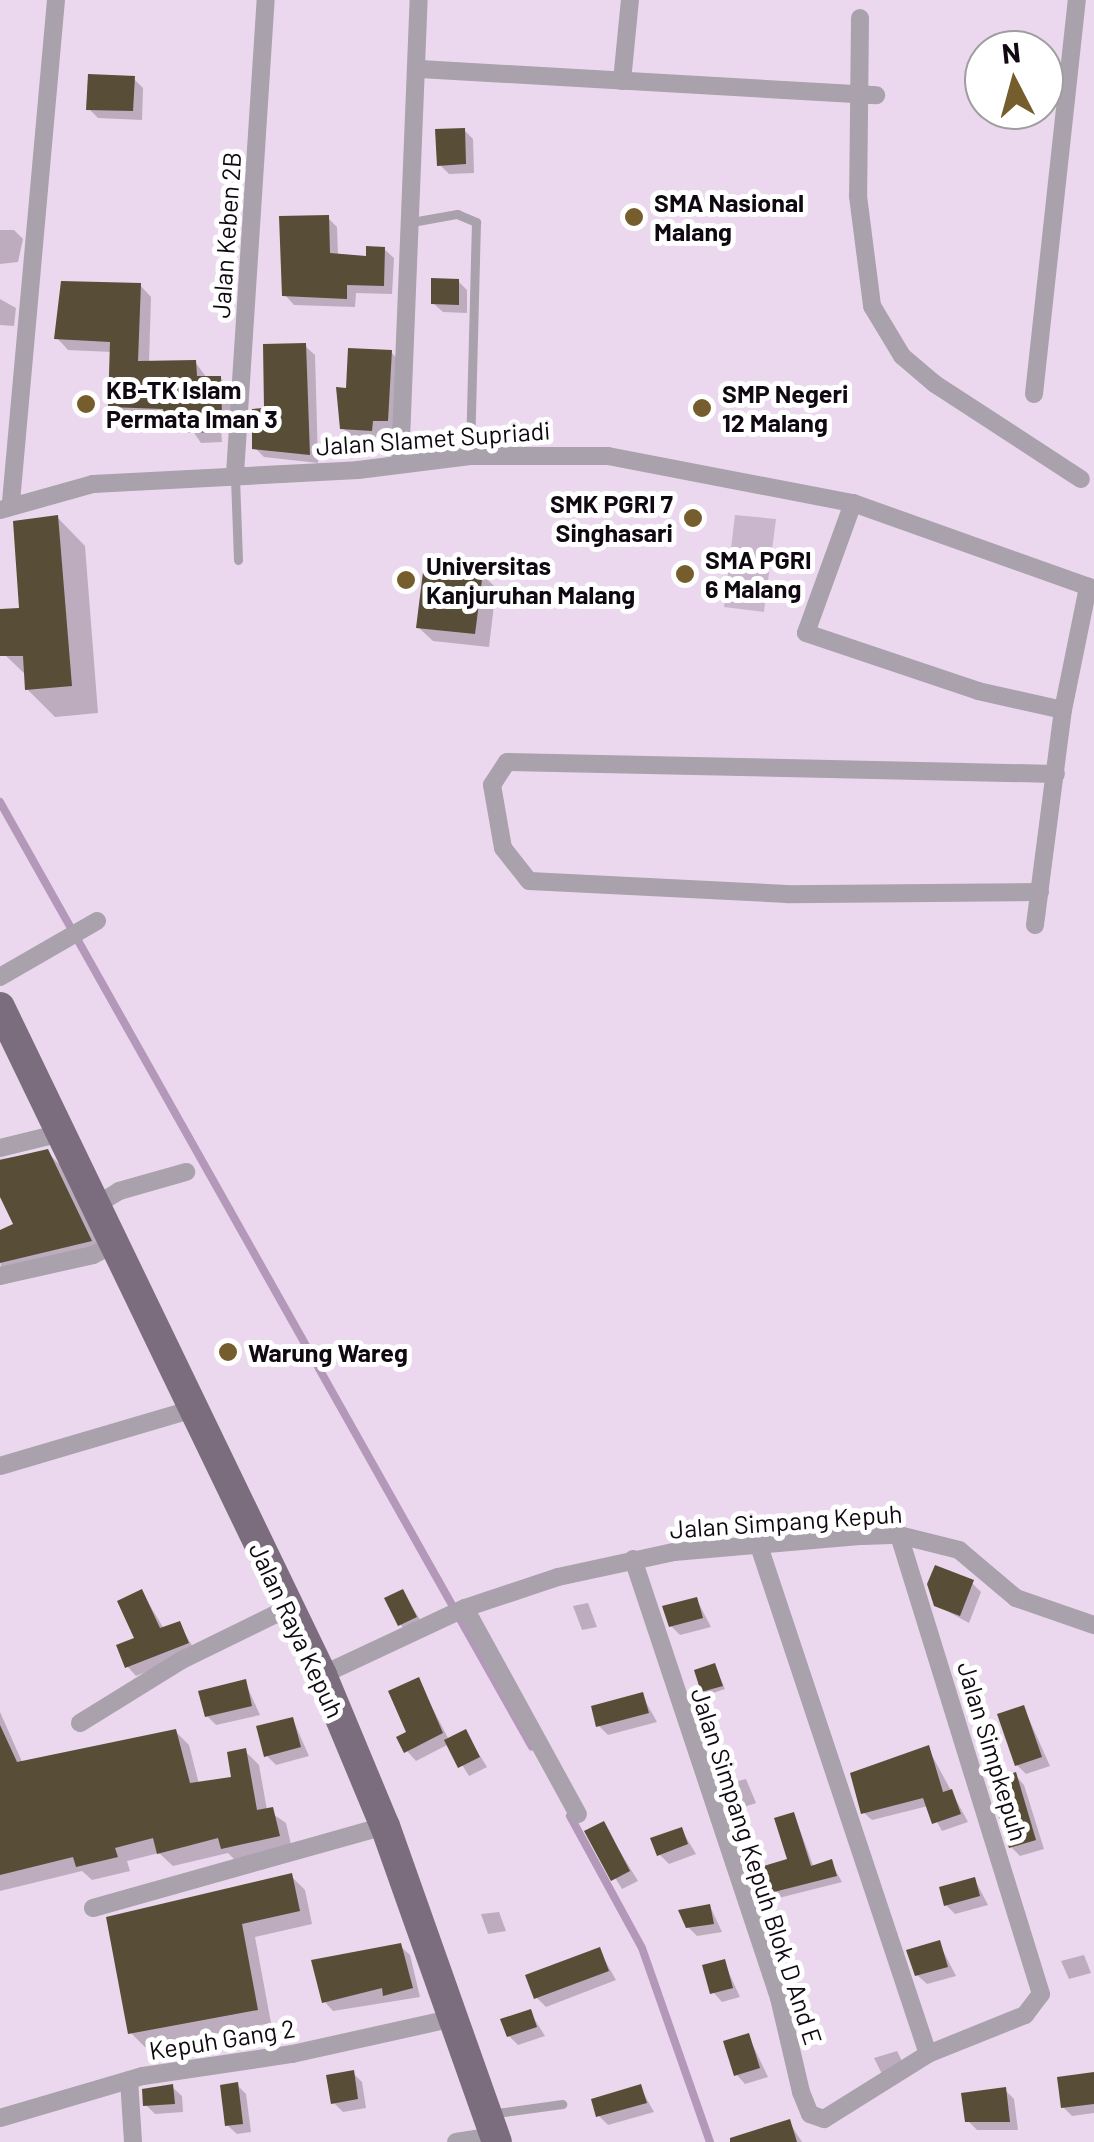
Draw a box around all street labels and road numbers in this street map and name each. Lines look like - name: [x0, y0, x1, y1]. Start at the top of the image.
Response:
- street label: Jalan Keben 2B: [205, 151, 247, 319]
- street label: Jalan Slamet Supriadi: [315, 415, 551, 461]
- street label: Jalan Simpang Kepuh: [669, 1498, 903, 1544]
- street label: Jalan Raya Kepuh: [243, 1538, 351, 1722]
- street label: Jalan Simpkepuh: [952, 1658, 1034, 1844]
- street label: Jalan Simpang Kepuh Blok D And E: [685, 1684, 829, 2048]
- street label: Kepuh Gang 2: [147, 2013, 297, 2065]

